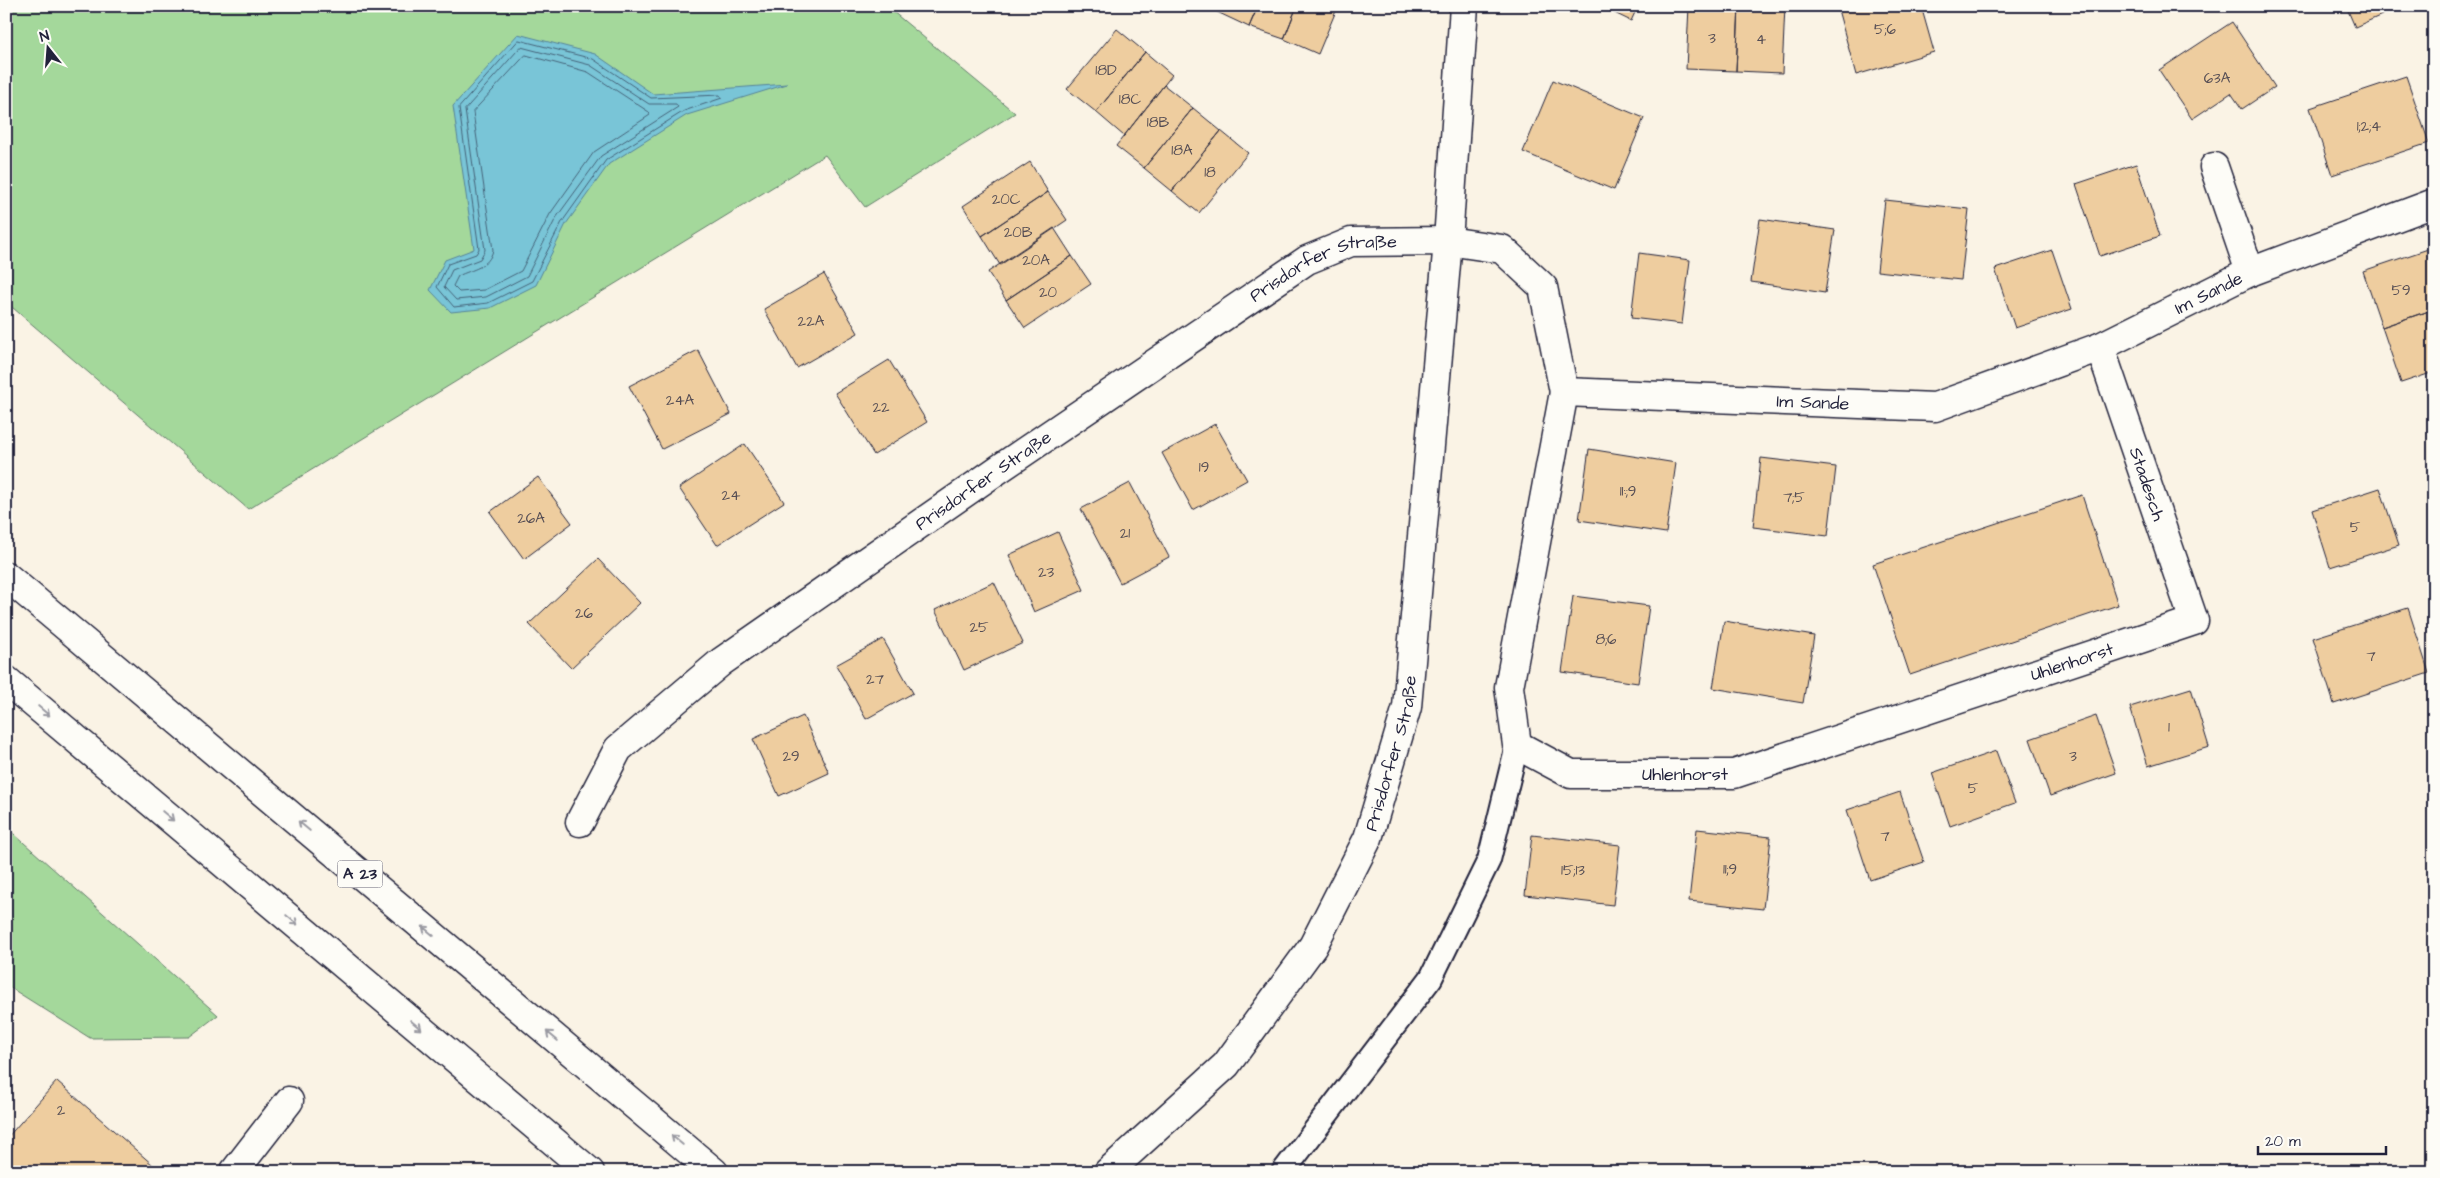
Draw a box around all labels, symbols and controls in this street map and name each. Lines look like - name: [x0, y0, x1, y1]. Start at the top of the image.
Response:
- house number: 5;6: [1874, 19, 1897, 40]
- north arrow: [22, 22, 72, 72]
- text: N: [37, 26, 52, 47]
- house number: 3: [1708, 28, 1716, 49]
- house number: 4: [1756, 29, 1766, 50]
- house number: 18D: [1095, 60, 1117, 81]
- house number: 63A: [2204, 68, 2231, 89]
- house number: 18C: [1119, 89, 1142, 110]
- house number: 18B: [1147, 112, 1169, 133]
- house number: 1;2;4: [2357, 116, 2381, 137]
- house number: 18A: [1171, 140, 1193, 161]
- house number: 18: [1204, 162, 1216, 183]
- house number: 20C: [992, 189, 1021, 210]
- house number: 20B: [1004, 222, 1033, 243]
- street label: Prisdorfer Straße: [1244, 229, 1397, 308]
- house number: 20A: [1022, 250, 1050, 271]
- street label: Im Sande: [2170, 265, 2247, 320]
- house number: 59: [2391, 280, 2411, 301]
- house number: 20: [1039, 282, 1058, 303]
- house number: 22A: [798, 311, 825, 332]
- street label: Im Sande: [1776, 388, 1850, 416]
- house number: 24A: [666, 390, 695, 411]
- house number: 22: [872, 397, 890, 418]
- street label: Prisdorfer Straße: [910, 424, 1056, 536]
- street label: Stadesch: [2123, 444, 2171, 524]
- house number: 19: [1199, 457, 1209, 478]
- house number: 11:;9: [1620, 481, 1636, 502]
- house number: 24: [722, 485, 740, 506]
- house number: 7;5: [1783, 487, 1805, 508]
- house number: 26A: [517, 508, 545, 529]
- house number: 5: [2350, 517, 2361, 538]
- house number: 21: [1120, 523, 1130, 544]
- house number: 23: [1038, 562, 1054, 583]
- house number: 26: [575, 603, 594, 624]
- house number: 25: [969, 617, 989, 638]
- house number: 8;6: [1596, 629, 1617, 650]
- street label: Uhlenhorst: [2027, 636, 2117, 687]
- house number: 7: [2366, 646, 2376, 667]
- house number: 27: [866, 669, 884, 690]
- street label: Prisdorfer Straße: [1358, 674, 1422, 834]
- one-way arrow: [37, 705, 50, 717]
- house number: 1: [2168, 717, 2170, 738]
- house number: 29: [782, 746, 800, 767]
- house number: 3: [2069, 746, 2077, 767]
- street label: Uhlenhorst: [1642, 762, 1729, 787]
- house number: 5: [1968, 778, 1979, 799]
- one-way arrow: [161, 810, 174, 821]
- one-way arrow: [297, 821, 310, 832]
- house number: 7: [1880, 826, 1890, 847]
- house number: 11;9: [1723, 859, 1737, 880]
- house number: 15;13: [1561, 860, 1585, 881]
- road number: A 23: [338, 861, 382, 888]
- one-way arrow: [285, 915, 298, 926]
- one-way arrow: [422, 926, 435, 937]
- one-way arrow: [410, 1019, 423, 1031]
- one-way arrow: [546, 1030, 559, 1041]
- house number: 2: [57, 1100, 66, 1121]
- scale bar: [2258, 1123, 2385, 1155]
- text: 20 m: [2265, 1131, 2301, 1152]
- one-way arrow: [670, 1135, 683, 1146]

